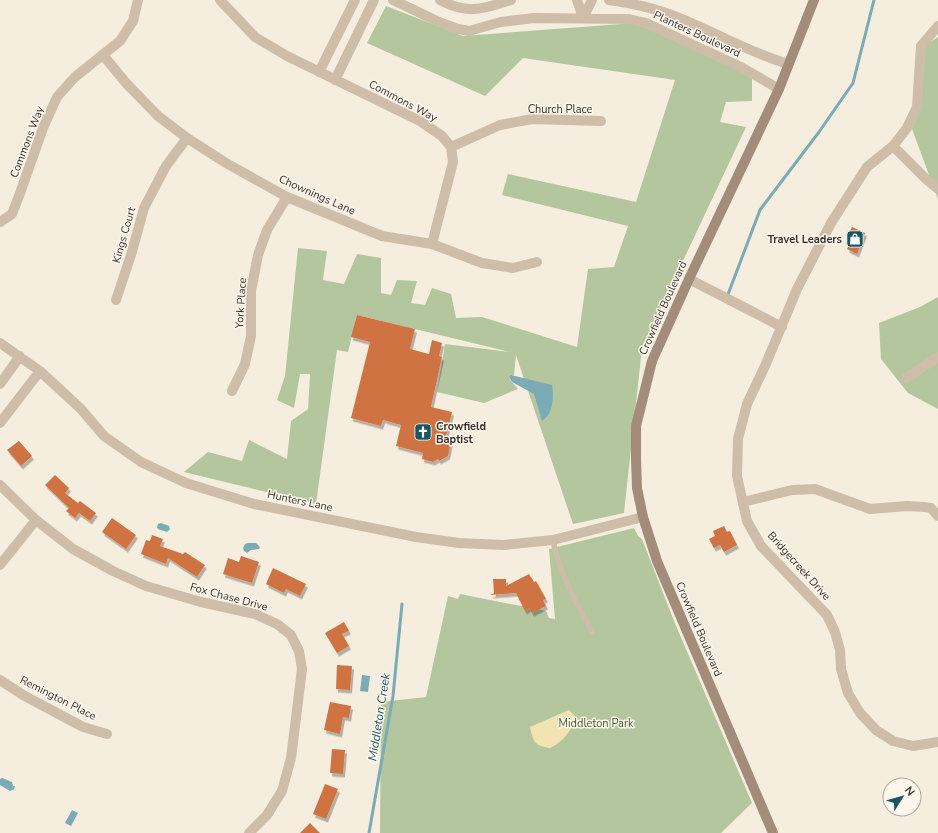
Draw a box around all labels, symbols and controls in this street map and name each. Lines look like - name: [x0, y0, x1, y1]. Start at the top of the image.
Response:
- street label: Planters Boulevard: [651, 7, 743, 61]
- street label: Commons Way: [366, 77, 440, 125]
- street label: Church Place: [528, 102, 593, 117]
- street label: Commons Way: [6, 104, 48, 180]
- street label: Chownings Lane: [276, 171, 358, 219]
- street label: Kings Court: [109, 205, 139, 265]
- shop icon: Travel Leaders: [845, 229, 865, 249]
- place label: Travel Leaders: [767, 232, 842, 247]
- street label: Crowfield Boulevard: [636, 259, 690, 357]
- street label: York Place: [232, 277, 250, 330]
- place label: Crowfield Baptist: [436, 419, 486, 447]
- church icon: Crowfield Baptist: [413, 422, 433, 442]
- street label: Hunters Lane: [266, 487, 334, 515]
- street label: Bridgecreek Drive: [764, 528, 834, 604]
- street label: Fox Chase Drive: [188, 579, 270, 615]
- street label: Crowfield Boulevard: [672, 579, 726, 679]
- water label: Middleton Creek: [364, 671, 394, 762]
- street label: Remington Place: [17, 672, 99, 724]
- park label: Middleton Park: [559, 716, 634, 731]
- north arrow: [882, 777, 922, 817]
- text: N: [901, 783, 918, 799]

